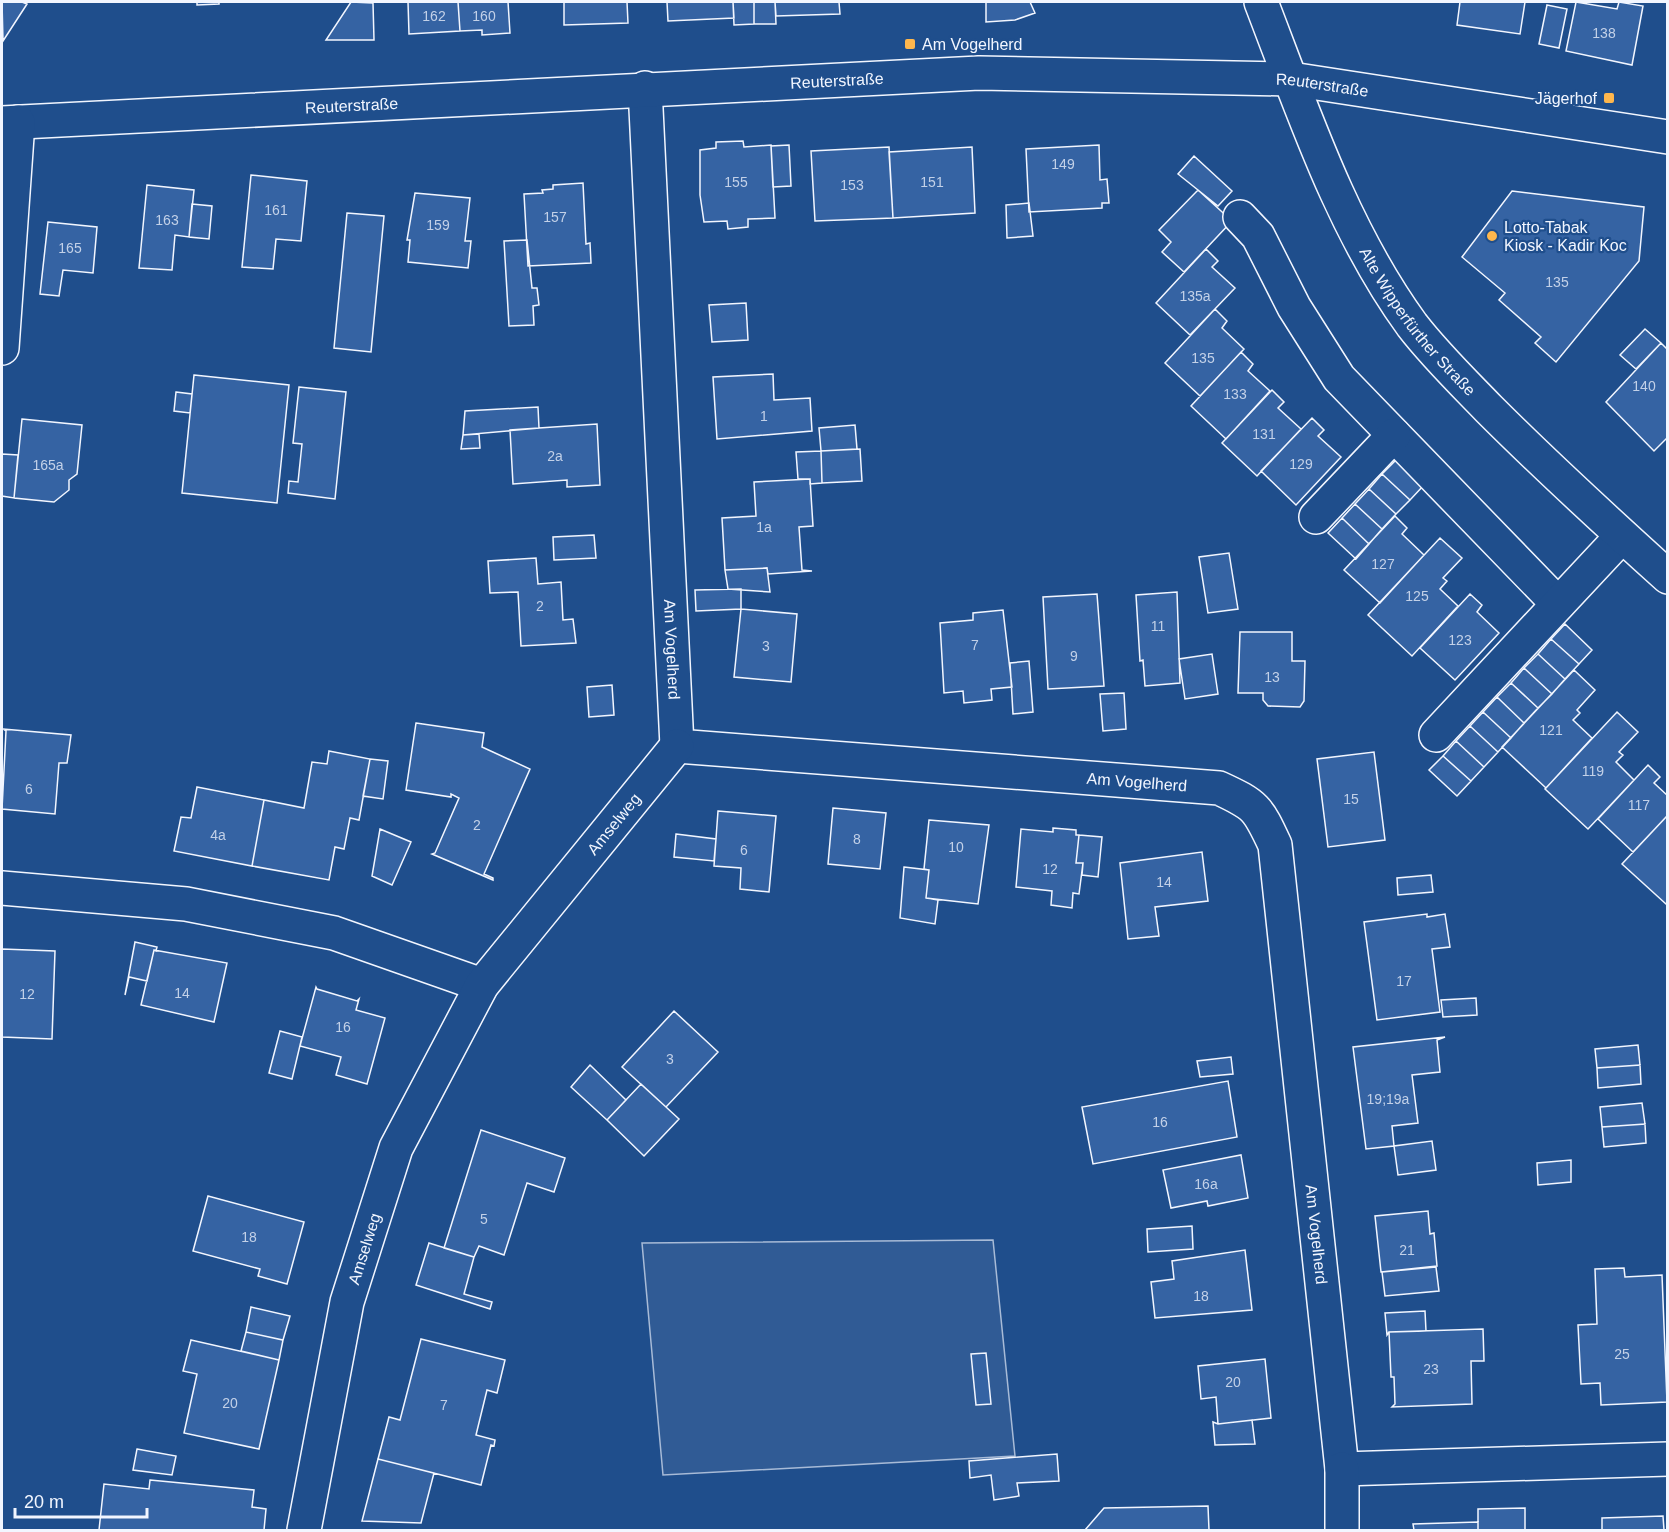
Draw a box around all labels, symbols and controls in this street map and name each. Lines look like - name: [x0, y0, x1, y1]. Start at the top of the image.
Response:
- house number: 162: [422, 8, 446, 24]
- house number: 160: [472, 8, 496, 24]
- house number: 138: [1592, 25, 1616, 41]
- place label: Am Vogelherd: [922, 36, 1023, 53]
- marker: Am Vogelherd: [903, 37, 917, 51]
- street label: Reuterstraße: [790, 70, 884, 92]
- street label: Reuterstraße: [1276, 71, 1370, 100]
- place label: Jägerhof: [1535, 90, 1598, 107]
- marker: Jägerhof: [1602, 91, 1616, 105]
- street label: Reuterstraße: [304, 95, 399, 116]
- house number: 149: [1051, 156, 1075, 172]
- house number: 155: [724, 174, 748, 190]
- house number: 151: [920, 174, 944, 190]
- house number: 153: [840, 177, 864, 193]
- house number: 161: [264, 202, 288, 218]
- house number: 157: [543, 209, 567, 225]
- house number: 163: [155, 212, 179, 228]
- house number: 159: [426, 217, 450, 233]
- place label: Lotto-Tabak Kiosk - Kadir Koc: [1504, 219, 1627, 254]
- marker: Lotto-Tabak Kiosk - Kadir Koc: [1485, 229, 1499, 243]
- house number: 165: [58, 240, 82, 256]
- street label: Alte Wipperfürther Straße: [1356, 244, 1479, 399]
- house number: 135: [1545, 274, 1569, 290]
- house number: 135a: [1179, 288, 1211, 304]
- house number: 135: [1191, 350, 1215, 366]
- house number: 140: [1632, 378, 1656, 394]
- house number: 133: [1223, 386, 1247, 402]
- house number: 1: [760, 408, 768, 424]
- house number: 131: [1252, 426, 1276, 442]
- house number: 2a: [547, 448, 563, 464]
- house number: 129: [1289, 456, 1313, 472]
- house number: 165a: [32, 457, 64, 473]
- house number: 1a: [756, 519, 772, 535]
- house number: 127: [1371, 556, 1395, 572]
- house number: 125: [1405, 588, 1429, 604]
- house number: 2: [536, 598, 544, 614]
- street label: Am Vogelherd: [661, 599, 683, 700]
- house number: 11: [1151, 618, 1165, 634]
- house number: 123: [1448, 632, 1472, 648]
- house number: 7: [971, 637, 979, 653]
- house number: 3: [762, 638, 770, 654]
- house number: 9: [1070, 648, 1078, 664]
- house number: 13: [1264, 669, 1280, 685]
- house number: 121: [1539, 722, 1563, 738]
- house number: 119: [1582, 763, 1604, 779]
- street label: Am Vogelherd: [1086, 770, 1188, 794]
- house number: 6: [25, 781, 33, 797]
- street label: Amselweg: [584, 790, 644, 858]
- house number: 15: [1343, 791, 1359, 807]
- house number: 117: [1628, 797, 1650, 813]
- house number: 2: [473, 817, 481, 833]
- house number: 4a: [210, 827, 226, 843]
- house number: 8: [853, 831, 861, 847]
- house number: 10: [948, 839, 964, 855]
- house number: 6: [740, 842, 748, 858]
- house number: 12: [1042, 861, 1058, 877]
- house number: 14: [1156, 874, 1172, 890]
- house number: 17: [1396, 973, 1412, 989]
- house number: 14: [174, 985, 190, 1001]
- house number: 12: [19, 986, 35, 1002]
- house number: 16: [335, 1019, 351, 1035]
- house number: 3: [666, 1051, 674, 1067]
- house number: 19;19a: [1367, 1091, 1410, 1107]
- house number: 16: [1152, 1114, 1168, 1130]
- house number: 16a: [1194, 1176, 1218, 1192]
- street label: Am Vogelherd: [1302, 1183, 1330, 1285]
- street label: Amselweg: [345, 1211, 384, 1287]
- house number: 5: [480, 1211, 488, 1227]
- house number: 18: [241, 1229, 257, 1245]
- house number: 21: [1399, 1242, 1415, 1258]
- house number: 18: [1193, 1288, 1209, 1304]
- house number: 25: [1614, 1346, 1630, 1362]
- house number: 23: [1423, 1361, 1439, 1377]
- house number: 20: [1225, 1374, 1241, 1390]
- house number: 20: [222, 1395, 238, 1411]
- house number: 7: [440, 1397, 448, 1413]
- scale bar: [15, 1481, 147, 1519]
- text: 20 m: [24, 1492, 64, 1512]

